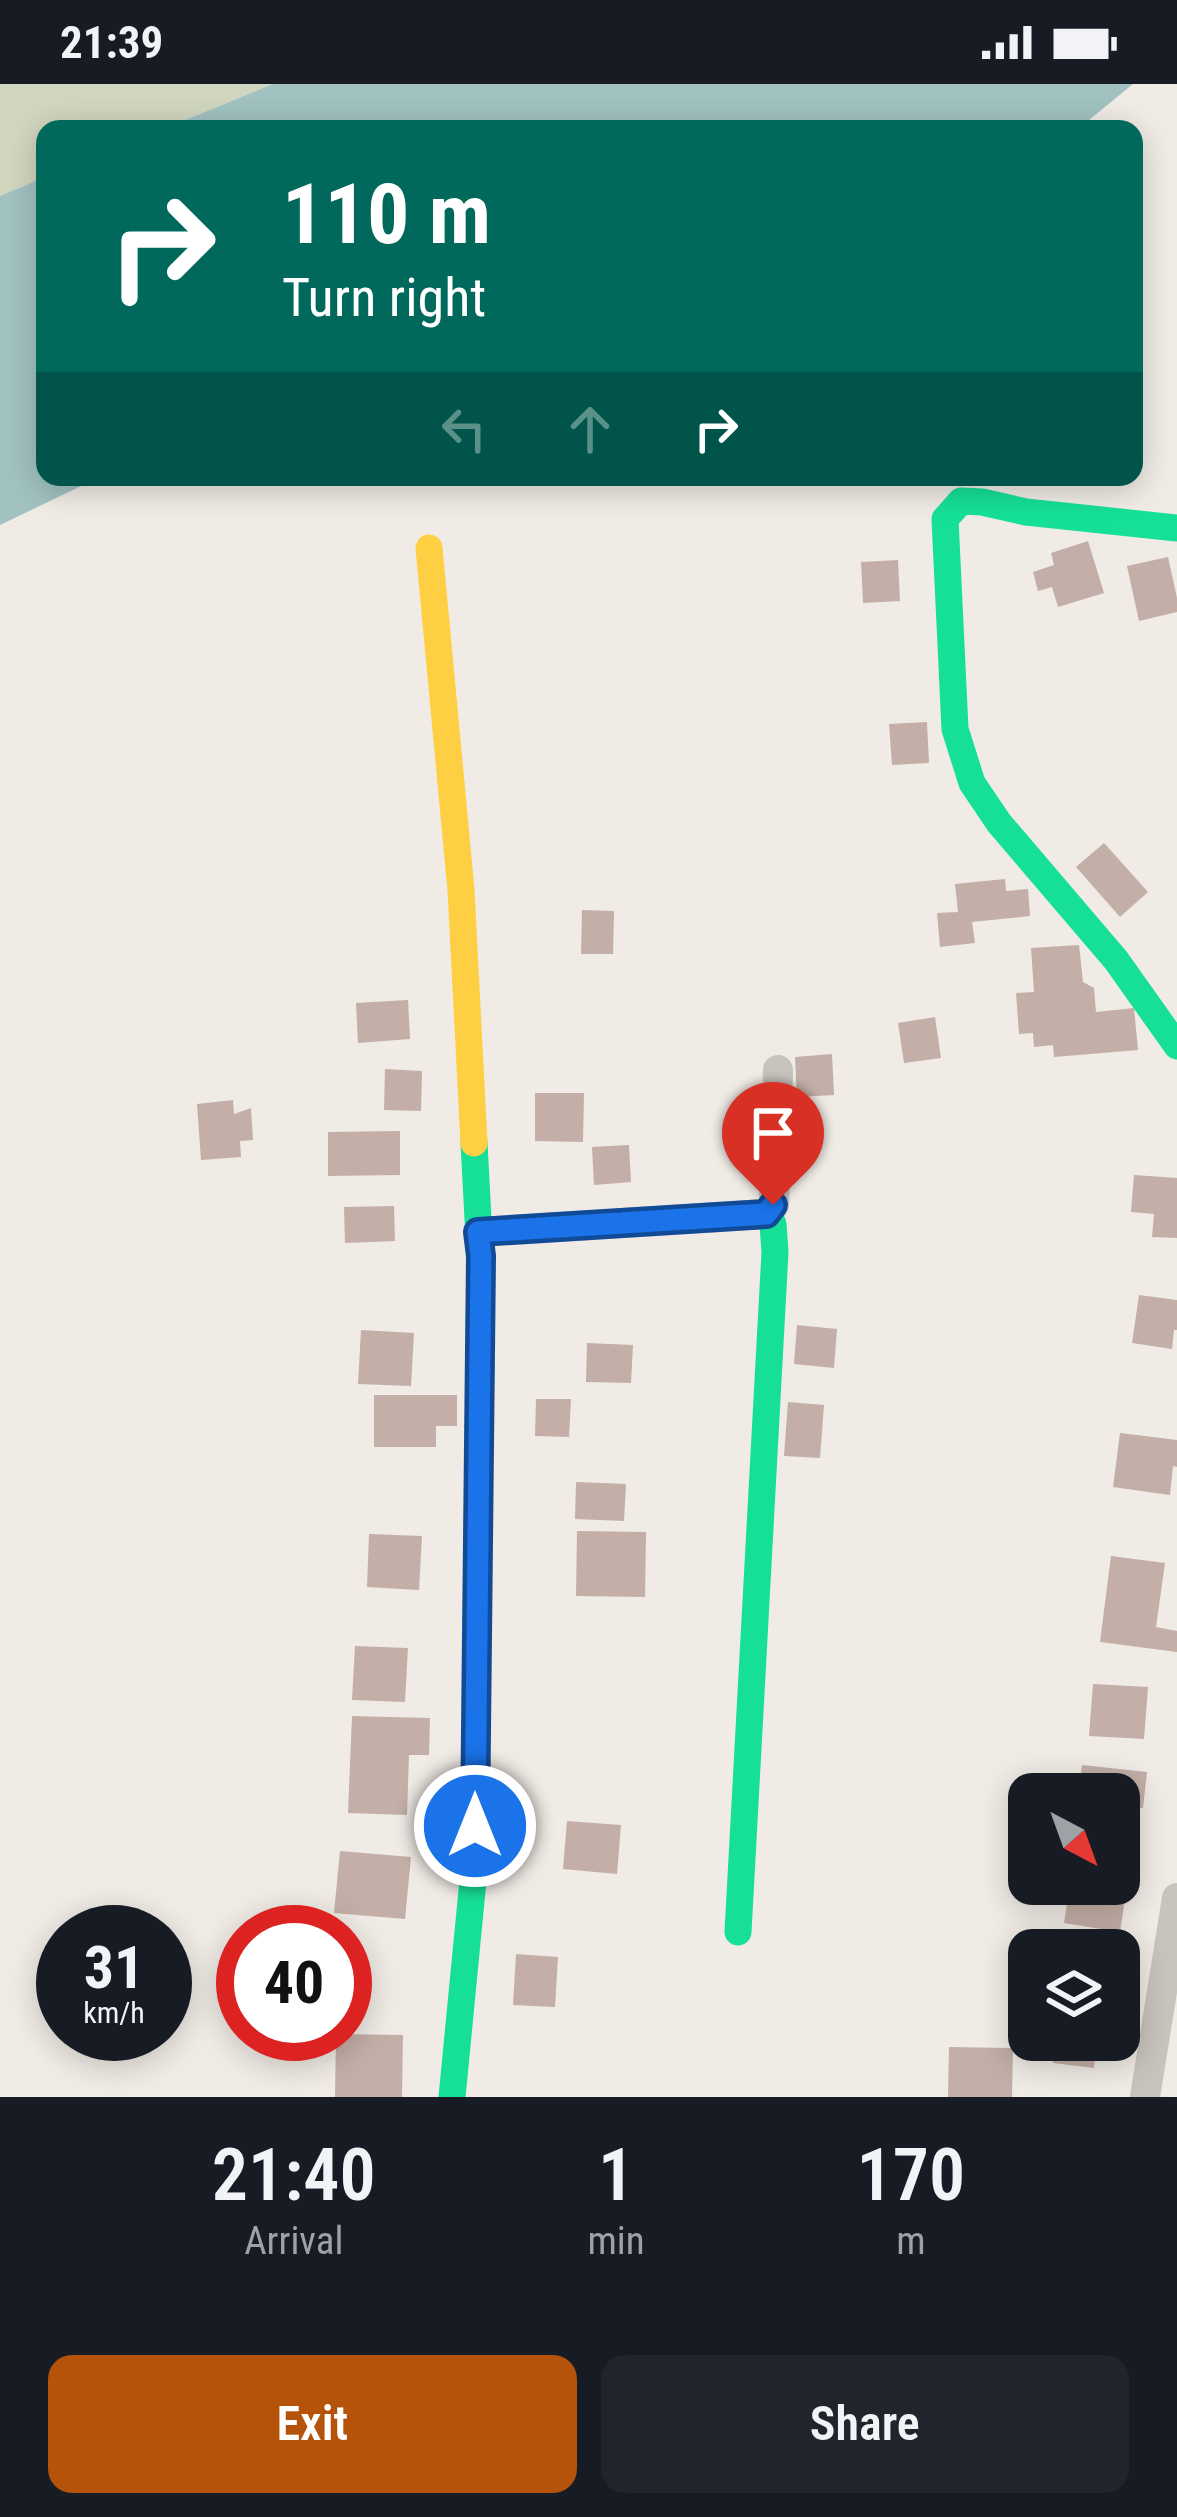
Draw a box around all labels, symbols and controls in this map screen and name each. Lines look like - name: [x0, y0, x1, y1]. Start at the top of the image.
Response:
- text: 21:39: [60, 16, 163, 69]
- text: 110 m: [282, 165, 491, 264]
- icon: right: [84, 168, 240, 324]
- text: Turn right: [282, 266, 486, 329]
- icon: left: [431, 396, 497, 462]
- icon: ahead: [557, 396, 623, 462]
- icon: right: [683, 396, 749, 462]
- pin: [722, 1082, 824, 1205]
- icon: arrive: [740, 1100, 806, 1166]
- position arrow: [412, 1763, 538, 1889]
- north arrow: [1008, 1773, 1140, 1905]
- map controls: [1008, 1773, 1140, 2061]
- speed limit sign: 40: [216, 1905, 372, 2061]
- button: layers: [1008, 1929, 1140, 2061]
- text: 31: [84, 1932, 144, 2003]
- text: km/h: [83, 1995, 145, 2030]
- text: 21:40: [212, 2133, 376, 2218]
- text: 1: [598, 2133, 634, 2218]
- text: 170: [857, 2133, 965, 2218]
- text: Arrival: [244, 2218, 343, 2264]
- text: min: [588, 2218, 645, 2264]
- text: m: [896, 2218, 926, 2264]
- button: Exit: [48, 2355, 577, 2493]
- button: Share: [601, 2355, 1129, 2493]

